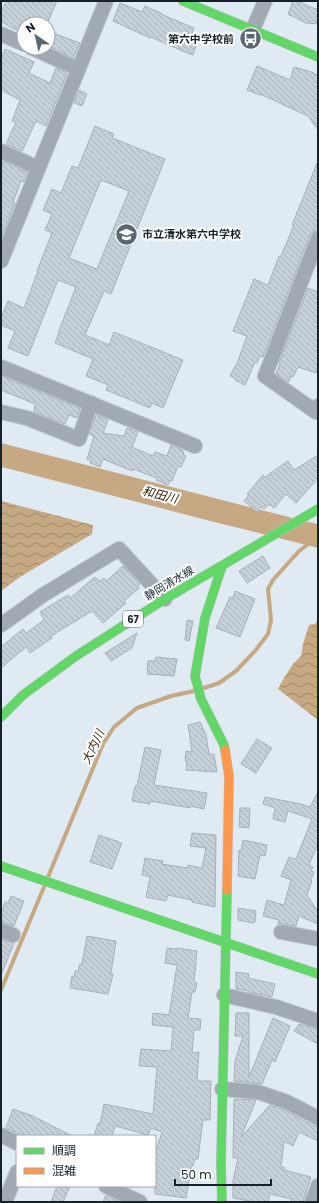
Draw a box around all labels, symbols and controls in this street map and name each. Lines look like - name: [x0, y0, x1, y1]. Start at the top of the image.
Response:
- north arrow: [16, 16, 56, 56]
- text: N: [23, 19, 38, 37]
- bus stop icon: 第六中学校前: [237, 26, 263, 52]
- place label: 第六中学校前: [168, 31, 234, 47]
- school or university icon: 市立清水第六中学校: [113, 221, 139, 247]
- place label: 市立清水第六中学校: [142, 226, 241, 242]
- water label: 和田川: [141, 482, 182, 508]
- street label: 静岡清水線: [141, 562, 197, 604]
- road number: 67: [123, 611, 143, 627]
- water label: 大内川: [77, 725, 109, 767]
- legend: [16, 1135, 156, 1187]
- text: 順調: [52, 1142, 76, 1159]
- scale bar: [175, 1161, 271, 1187]
- text: 混雑: [52, 1162, 76, 1179]
- text: 50 m: [181, 1166, 212, 1183]

